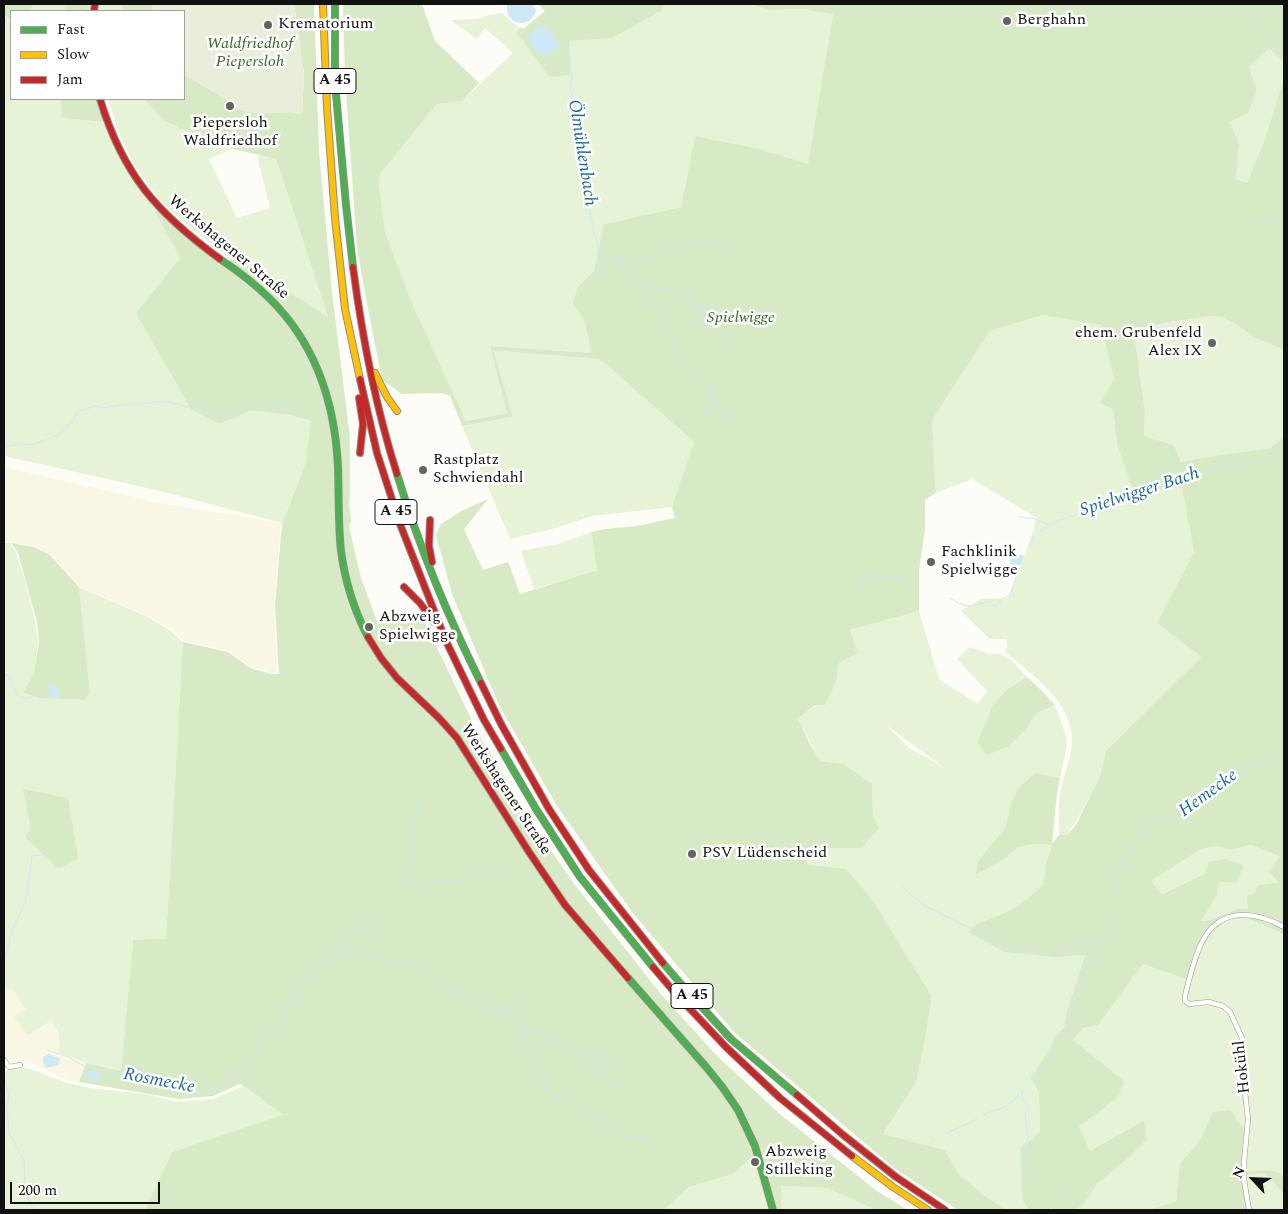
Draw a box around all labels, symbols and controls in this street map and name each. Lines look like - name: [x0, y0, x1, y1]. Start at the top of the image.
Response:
- legend: [10, 10, 185, 100]
- place label: Berghahn: [1017, 11, 1086, 31]
- place label: Krematorium: [278, 15, 374, 35]
- marker: Berghahn: [1001, 15, 1013, 27]
- text: Fast: [57, 18, 85, 41]
- marker: Krematorium: [262, 19, 274, 31]
- park label: Waldfriedhof Piepersloh: [207, 35, 293, 73]
- text: Slow: [57, 43, 89, 66]
- text: Jam: [57, 68, 83, 91]
- road number: A 45: [314, 68, 356, 94]
- water label: Ölmühlenbach: [562, 98, 600, 208]
- marker: Piepersloh Waldfriedhof: [224, 100, 236, 112]
- place label: Piepersloh Waldfriedhof: [183, 114, 277, 152]
- street label: Werkshagener Straße: [164, 192, 292, 304]
- park label: Spielwigge: [707, 309, 775, 329]
- place label: ehem. Grubenfeld Alex IX: [1075, 324, 1202, 362]
- marker: ehem. Grubenfeld Alex IX: [1206, 337, 1218, 349]
- place label: Rastplatz Schwiendahl: [433, 451, 523, 489]
- marker: Rastplatz Schwiendahl: [417, 464, 429, 476]
- water label: Spielwigger Bach: [1078, 464, 1202, 522]
- road number: A 45: [375, 500, 417, 524]
- place label: Fachklinik Spielwigge: [941, 543, 1018, 581]
- marker: Fachklinik Spielwigge: [925, 556, 937, 568]
- place label: Abzweig Spielwigge: [379, 608, 456, 646]
- marker: Abzweig Spielwigge: [363, 621, 375, 633]
- street label: Werkshagener Straße: [456, 721, 554, 859]
- water label: Hemecke: [1175, 765, 1243, 823]
- place label: PSV Lüdenscheid: [702, 844, 827, 864]
- marker: PSV Lüdenscheid: [686, 848, 698, 860]
- road number: A 45: [671, 984, 713, 1008]
- street label: Hokühl: [1231, 1039, 1255, 1095]
- water label: Rosmecke: [121, 1064, 197, 1100]
- place label: Abzweig Stilleking: [765, 1143, 833, 1181]
- north arrow: [1228, 1154, 1278, 1204]
- marker: Abzweig Stilleking: [749, 1156, 761, 1168]
- text: N: [1227, 1163, 1251, 1182]
- scale bar: [12, 1172, 162, 1204]
- text: 200 m: [18, 1179, 57, 1202]

